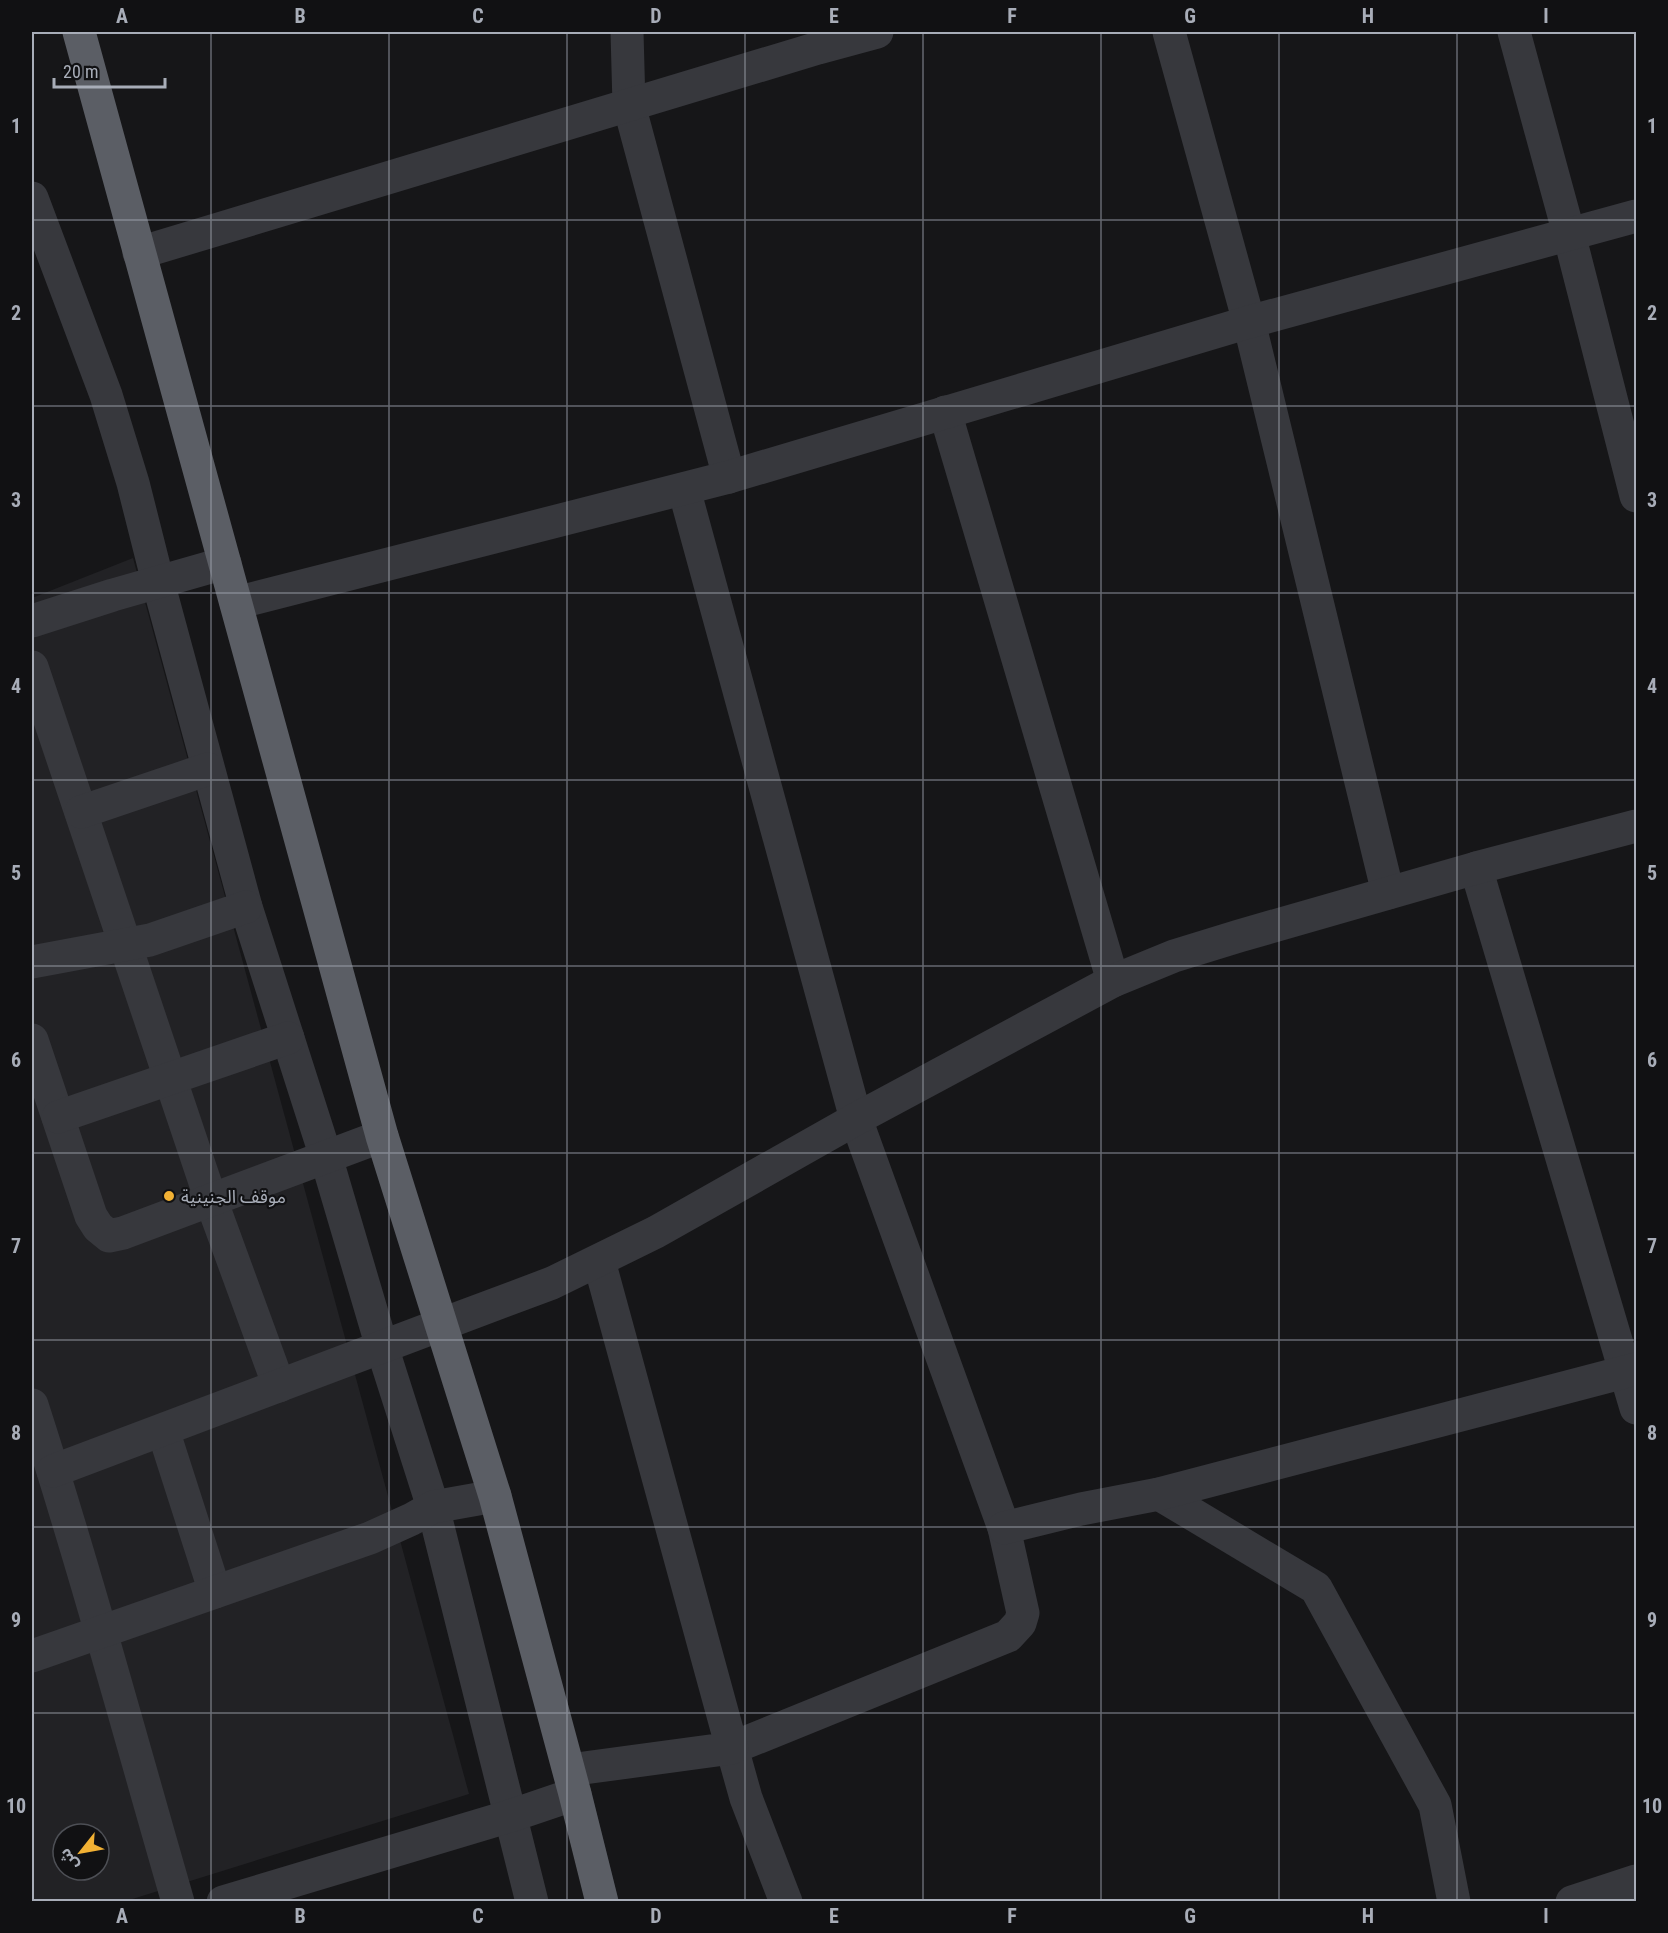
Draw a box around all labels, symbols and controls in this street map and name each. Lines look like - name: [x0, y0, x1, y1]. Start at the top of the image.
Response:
- text: A: [116, 4, 128, 28]
- text: B: [294, 4, 306, 28]
- text: C: [472, 4, 484, 28]
- text: D: [650, 4, 662, 28]
- text: E: [829, 4, 839, 28]
- text: F: [1007, 4, 1017, 28]
- text: G: [1184, 4, 1196, 28]
- text: H: [1362, 4, 1374, 28]
- text: I: [1543, 4, 1549, 28]
- scale bar: [54, 51, 165, 89]
- text: 20 m: [63, 61, 98, 82]
- text: 1: [11, 114, 21, 138]
- text: 1: [1647, 114, 1657, 138]
- text: 2: [11, 301, 21, 325]
- text: 2: [1647, 301, 1657, 325]
- text: 3: [11, 488, 21, 512]
- text: 3: [1647, 488, 1657, 512]
- text: 4: [11, 674, 21, 698]
- text: 4: [1647, 674, 1657, 698]
- text: 5: [11, 861, 21, 885]
- text: 5: [1647, 861, 1657, 885]
- text: 6: [11, 1048, 21, 1072]
- text: 6: [1647, 1048, 1657, 1072]
- place label: موقف الجنينية: [181, 1186, 286, 1208]
- marker: موقف الجنينية: [162, 1189, 176, 1203]
- text: 7: [11, 1234, 21, 1258]
- text: 7: [1647, 1234, 1657, 1258]
- text: 8: [11, 1421, 21, 1445]
- text: 8: [1647, 1421, 1657, 1445]
- text: 9: [11, 1608, 21, 1632]
- text: 9: [1647, 1608, 1657, 1632]
- text: 10: [6, 1794, 26, 1818]
- text: 10: [1642, 1794, 1662, 1818]
- north arrow: [51, 1822, 111, 1882]
- text: ش: [55, 1845, 82, 1874]
- text: A: [116, 1904, 128, 1928]
- text: B: [294, 1904, 306, 1928]
- text: C: [472, 1904, 484, 1928]
- text: D: [650, 1904, 662, 1928]
- text: E: [829, 1904, 839, 1928]
- text: F: [1007, 1904, 1017, 1928]
- text: G: [1184, 1904, 1196, 1928]
- text: H: [1362, 1904, 1374, 1928]
- text: I: [1543, 1904, 1549, 1928]

